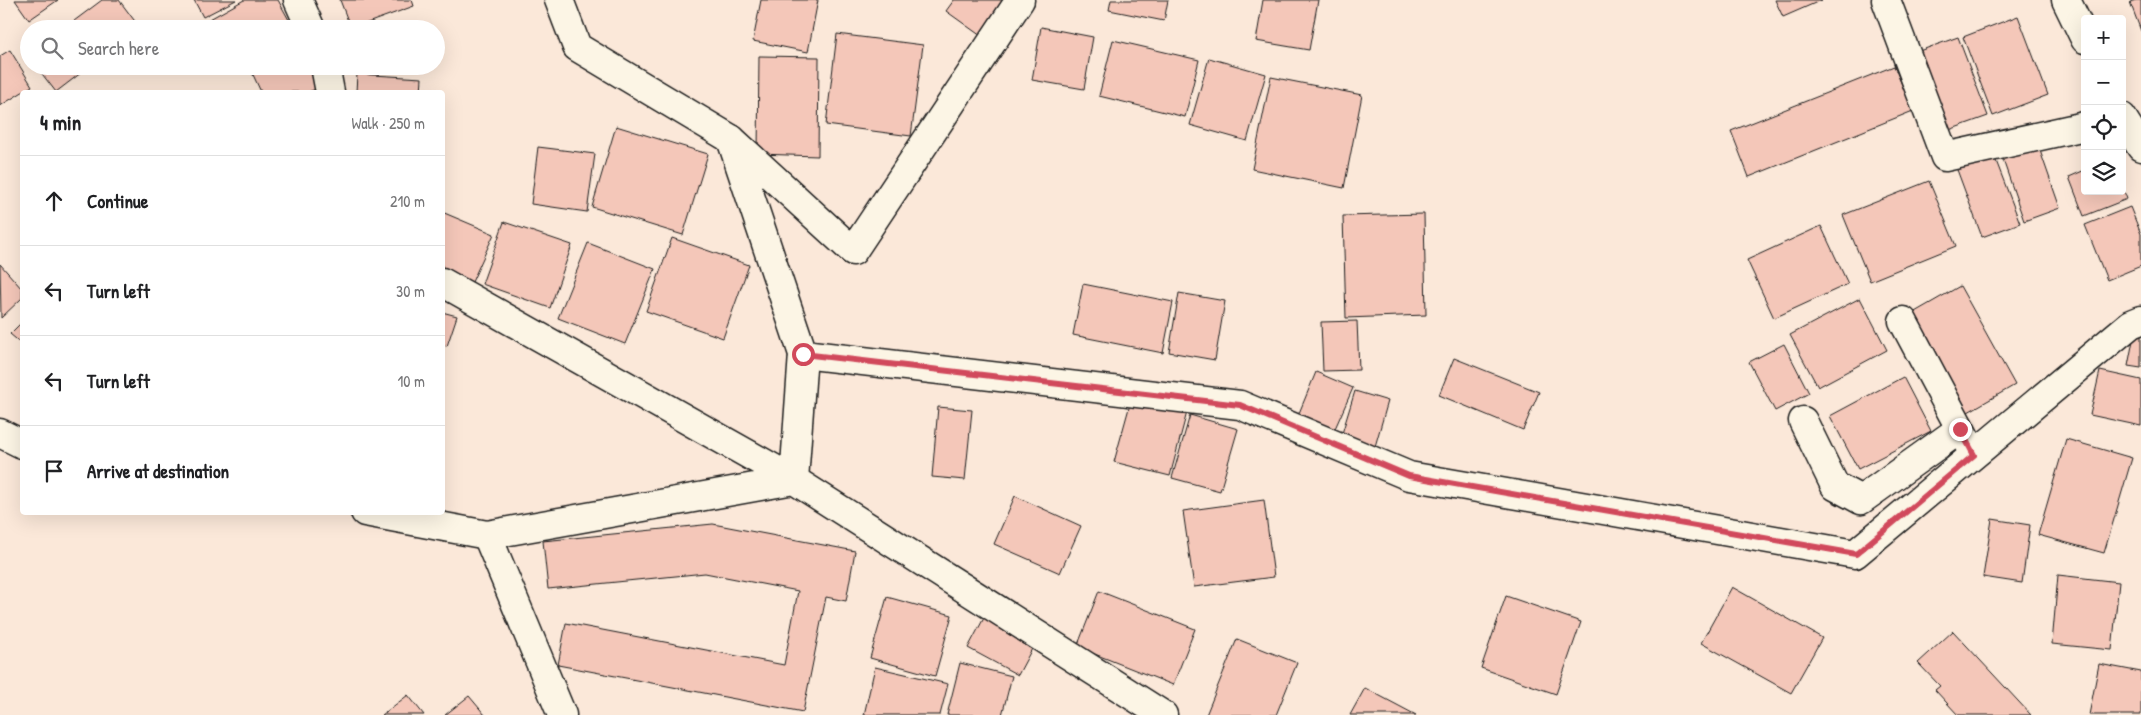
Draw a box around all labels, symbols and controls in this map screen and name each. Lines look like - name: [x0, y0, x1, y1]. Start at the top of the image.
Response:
- map controls: [2081, 15, 2126, 195]
- button: +: [2081, 15, 2126, 60]
- search box: [20, 20, 445, 75]
- icon: search: [38, 34, 66, 62]
- text: Search here: [78, 35, 159, 61]
- button: −: [2081, 60, 2126, 105]
- button: locate: [2081, 105, 2126, 150]
- text: 4 min: [40, 108, 81, 137]
- text: Walk · 250 m: [351, 112, 425, 134]
- button: layers: [2081, 150, 2126, 195]
- icon: ahead: [40, 187, 68, 215]
- text: Continue: [87, 188, 148, 214]
- text: 210 m: [390, 190, 425, 212]
- icon: left: [40, 277, 68, 305]
- text: Turn left: [87, 278, 150, 304]
- text: 30 m: [396, 280, 425, 302]
- route start: [792, 343, 815, 366]
- icon: left: [40, 367, 68, 395]
- text: Turn left: [87, 368, 150, 394]
- text: 10 m: [397, 370, 425, 392]
- route end: [1949, 418, 1972, 441]
- icon: arrive: [40, 457, 68, 485]
- text: Arrive at destination: [87, 458, 229, 484]

